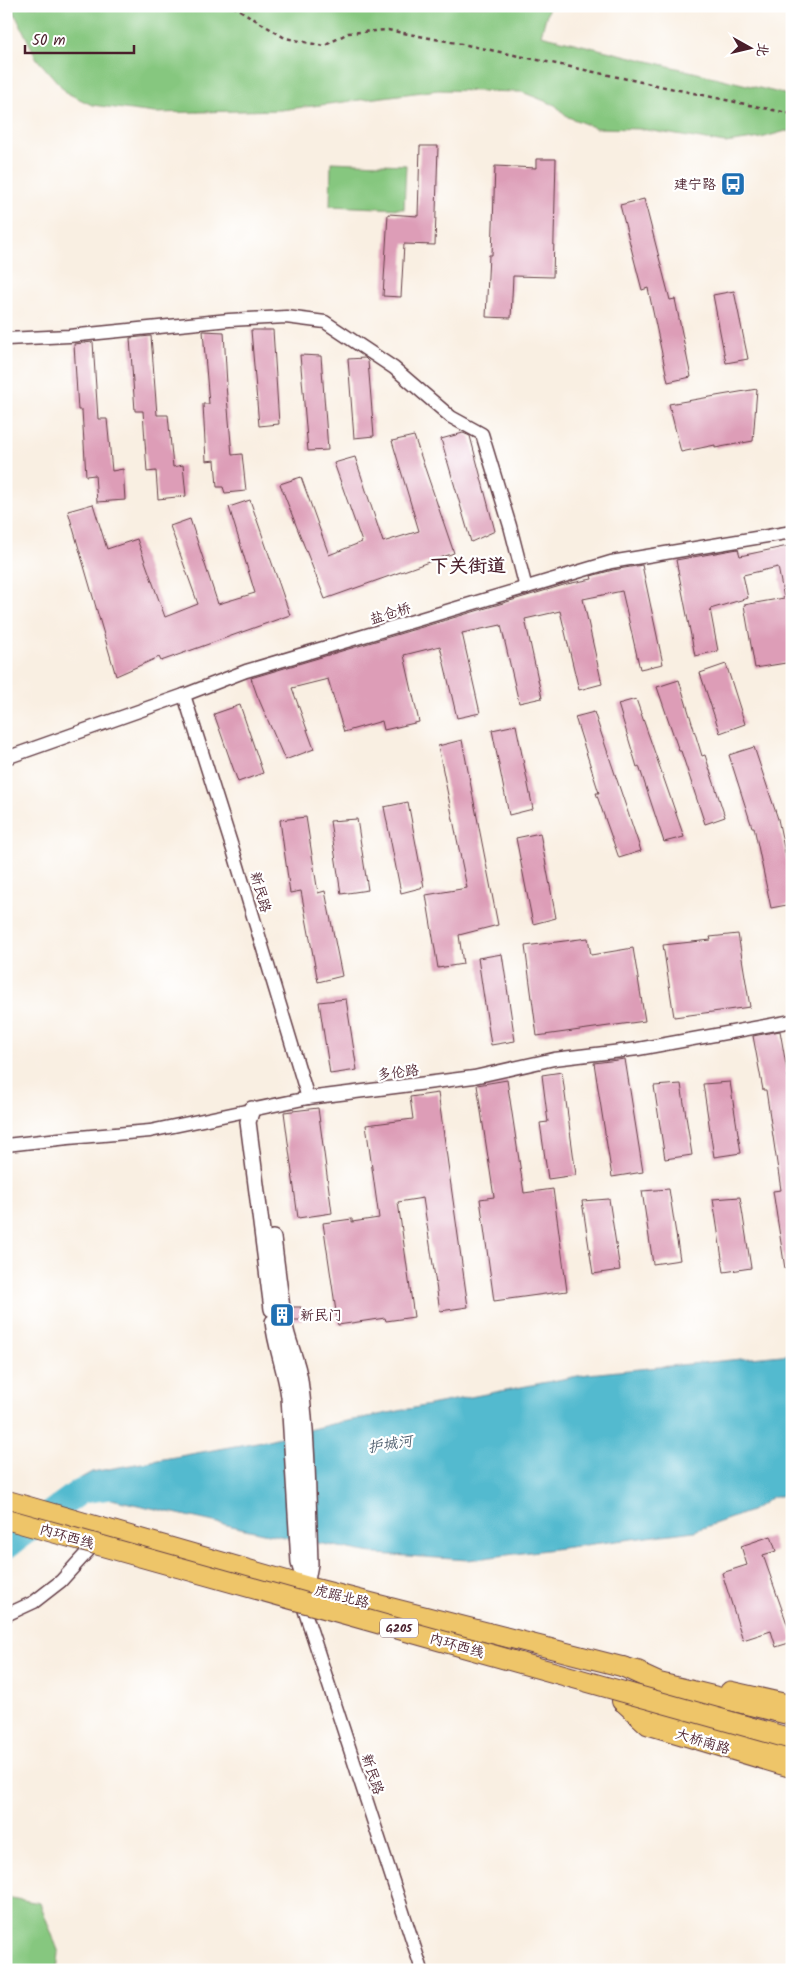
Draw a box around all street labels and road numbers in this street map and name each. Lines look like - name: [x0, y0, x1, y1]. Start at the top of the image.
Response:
- street label: 盐仓桥: [367, 597, 414, 631]
- street label: 新民路: [244, 869, 276, 915]
- street label: 多伦路: [376, 1060, 420, 1086]
- street label: 内环西线: [37, 1519, 97, 1555]
- street label: 虎踞北路: [312, 1580, 372, 1614]
- road number: G205: [380, 1619, 418, 1638]
- street label: 内环西线: [427, 1628, 487, 1664]
- street label: 大桥南路: [673, 1723, 733, 1761]
- street label: 新民路: [355, 1751, 389, 1798]

